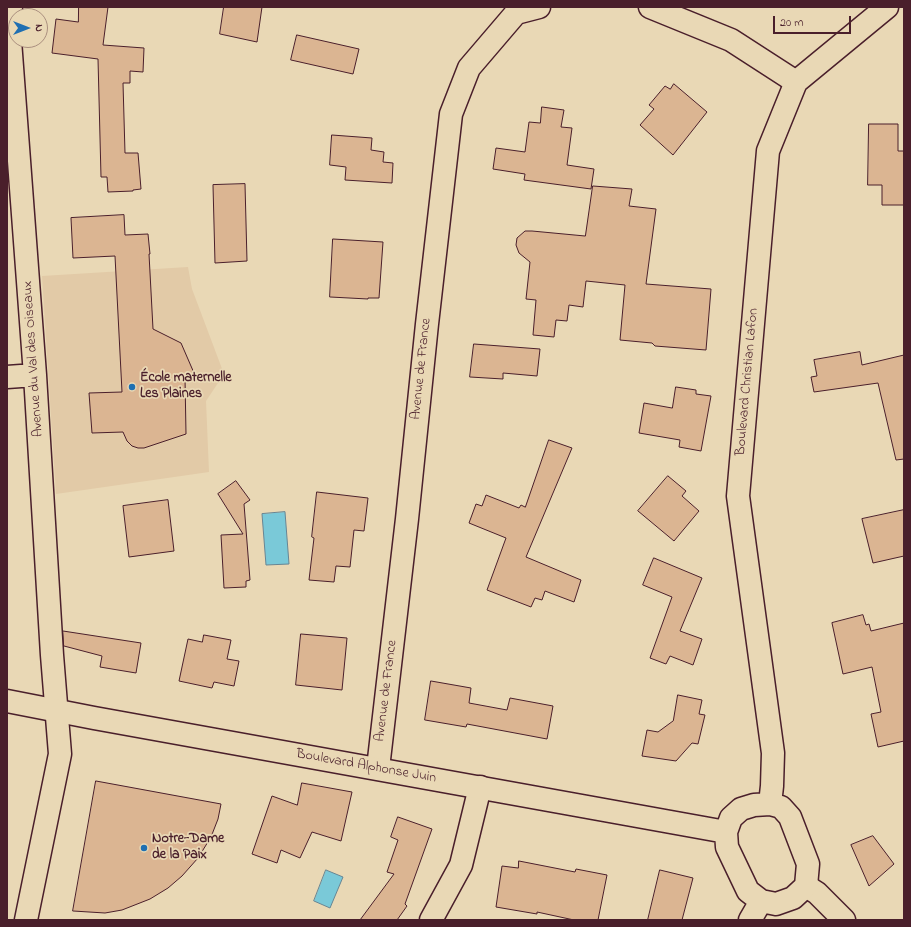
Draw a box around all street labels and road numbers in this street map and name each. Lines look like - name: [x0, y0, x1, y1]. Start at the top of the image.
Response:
- street label: Avenue du Val des Oiseaux: [20, 280, 48, 438]
- street label: Boulevard Christian Lafon: [733, 308, 763, 456]
- street label: Avenue de France: [408, 317, 436, 421]
- street label: Avenue de France: [372, 639, 402, 743]
- street label: Boulevard Alphonse Juin: [295, 746, 437, 788]

